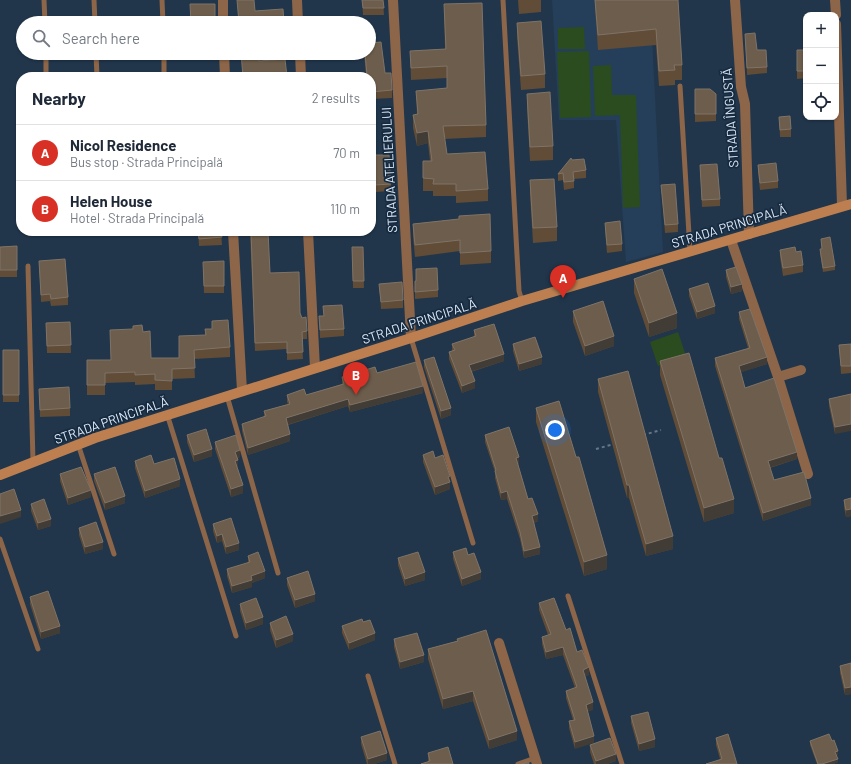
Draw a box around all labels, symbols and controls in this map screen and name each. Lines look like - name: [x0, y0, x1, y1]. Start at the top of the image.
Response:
- map controls: [803, 12, 839, 120]
- button: +: [803, 12, 839, 48]
- search box: [16, 16, 376, 60]
- icon: search: [30, 27, 52, 49]
- text: Search here: [62, 29, 140, 47]
- button: −: [803, 48, 839, 84]
- street label: STRADA ÎNGUSTĂ: [719, 68, 741, 168]
- button: locate: [803, 84, 839, 120]
- text: Nearby: [32, 88, 86, 108]
- text: 2 results: [312, 90, 360, 106]
- street label: STRADA ATELIERULUI: [378, 107, 400, 233]
- text: Nicol Residence: [70, 136, 176, 154]
- text: A: [41, 145, 49, 161]
- text: 70 m: [333, 145, 360, 161]
- text: Bus stop · Strada Principală: [70, 154, 223, 170]
- text: Helen House: [70, 192, 152, 210]
- text: B: [41, 201, 49, 217]
- text: 110 m: [330, 201, 360, 217]
- street label: STRADA PRINCIPALĂ: [670, 201, 789, 251]
- text: Hotel · Strada Principală: [70, 210, 204, 226]
- pin: A: [550, 265, 576, 298]
- street label: STRADA PRINCIPALĂ: [360, 295, 478, 347]
- pin: B: [343, 362, 369, 395]
- street label: STRADA PRINCIPALĂ: [52, 393, 170, 447]
- your location: [545, 420, 565, 440]

